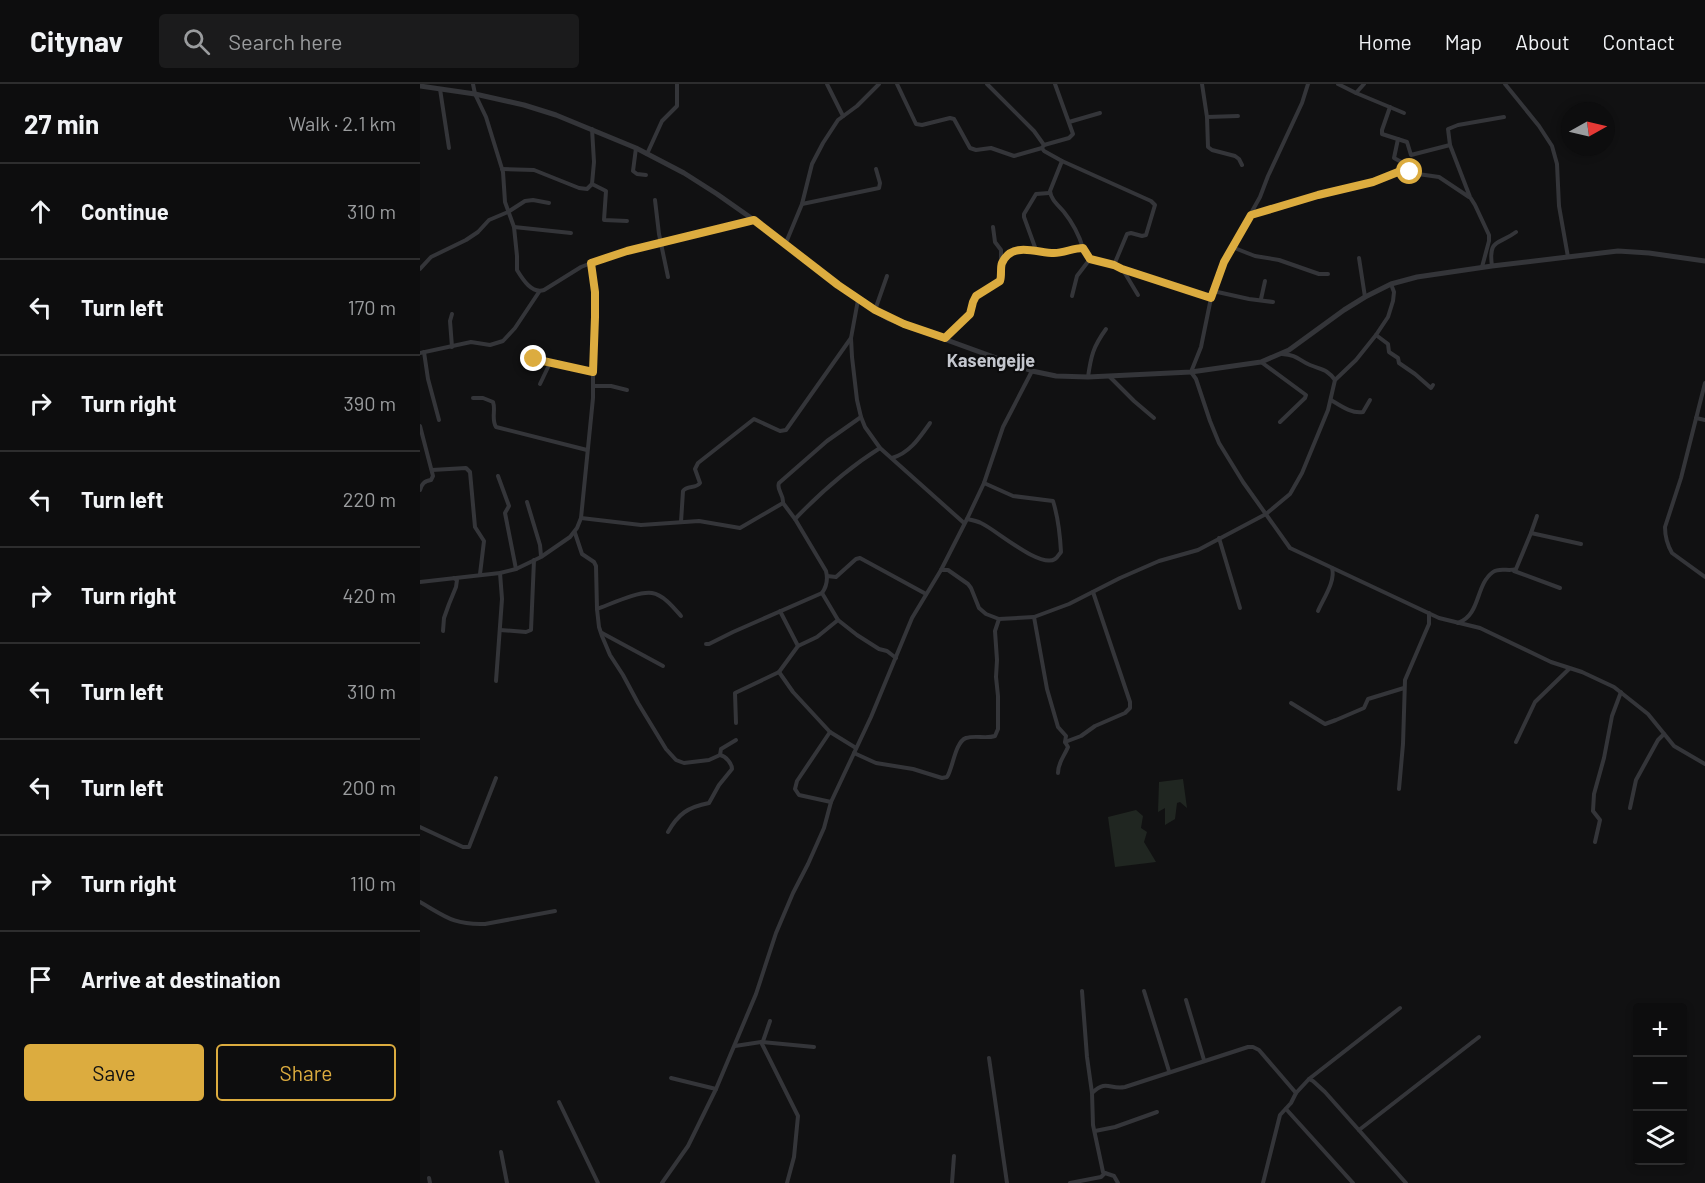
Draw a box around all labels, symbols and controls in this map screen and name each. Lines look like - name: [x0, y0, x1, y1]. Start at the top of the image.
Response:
- search box: [159, 14, 579, 68]
- text: Citynav: [30, 24, 123, 58]
- icon: search: [180, 25, 213, 58]
- text: Search here: [228, 28, 343, 54]
- text: Home: [1358, 29, 1412, 54]
- text: Map: [1445, 29, 1482, 54]
- text: About: [1515, 29, 1570, 54]
- text: Contact: [1603, 29, 1675, 54]
- north arrow: [1561, 102, 1615, 156]
- text: 27 min: [24, 108, 99, 139]
- text: Walk · 2.1 km: [289, 111, 396, 135]
- route start: [1396, 158, 1422, 184]
- icon: ahead: [24, 195, 57, 228]
- text: Continue: [81, 198, 169, 224]
- text: 310 m: [347, 199, 396, 223]
- icon: left: [24, 291, 57, 324]
- text: Turn left: [81, 294, 164, 320]
- text: 170 m: [348, 295, 396, 319]
- route end: [520, 345, 546, 371]
- district label: Kasengejje: [947, 349, 1035, 371]
- icon: right: [24, 387, 57, 420]
- text: Turn right: [81, 390, 176, 416]
- text: 390 m: [343, 391, 396, 415]
- icon: left: [24, 483, 57, 516]
- text: Turn left: [81, 486, 164, 512]
- text: 220 m: [343, 487, 396, 511]
- icon: right: [24, 579, 57, 612]
- text: Turn right: [81, 582, 176, 608]
- text: 420 m: [342, 583, 396, 607]
- icon: left: [24, 675, 57, 708]
- text: Turn left: [81, 678, 164, 704]
- text: 310 m: [347, 679, 396, 703]
- icon: left: [24, 771, 57, 804]
- text: Turn left: [81, 774, 164, 800]
- text: 200 m: [342, 775, 396, 799]
- icon: right: [24, 867, 57, 900]
- text: Turn right: [81, 870, 176, 896]
- text: 110 m: [350, 871, 396, 895]
- icon: arrive: [24, 963, 57, 996]
- text: Arrive at destination: [81, 966, 280, 992]
- map controls: [1633, 1003, 1687, 1165]
- button: +: [1633, 1003, 1687, 1057]
- button: Save: [24, 1044, 204, 1101]
- button: Share: [216, 1044, 396, 1101]
- button: −: [1633, 1057, 1687, 1111]
- button: layers: [1633, 1111, 1687, 1165]

